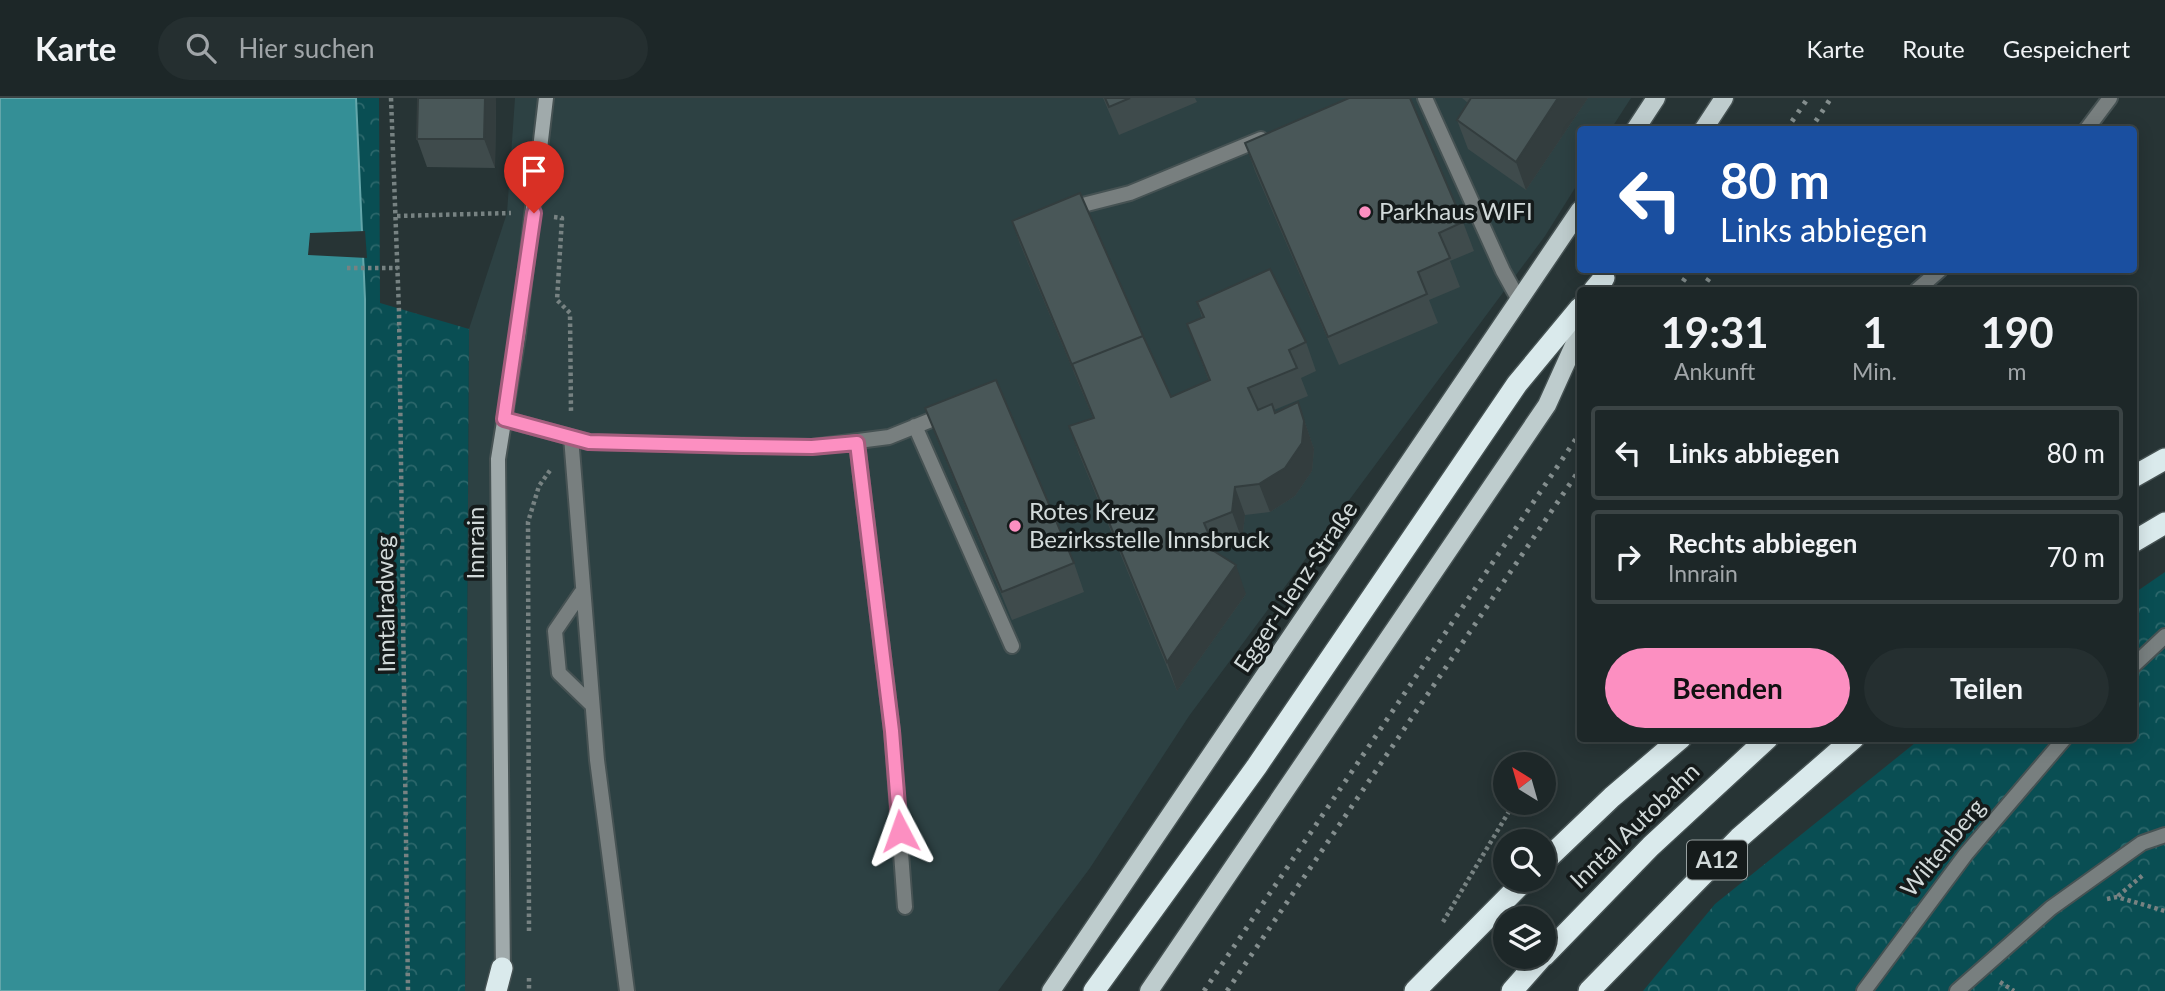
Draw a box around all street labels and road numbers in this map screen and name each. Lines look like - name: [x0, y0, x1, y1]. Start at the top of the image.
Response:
- street label: Egger-Lienz-Straße: [1227, 495, 1363, 677]
- street label: Innrain: [460, 507, 489, 579]
- street label: Inntalradweg: [369, 535, 400, 673]
- street label: Inntal Autobahn: [1563, 756, 1705, 894]
- street label: Wiltenberg: [1893, 792, 1990, 902]
- road number: A12: [1687, 840, 1747, 880]

